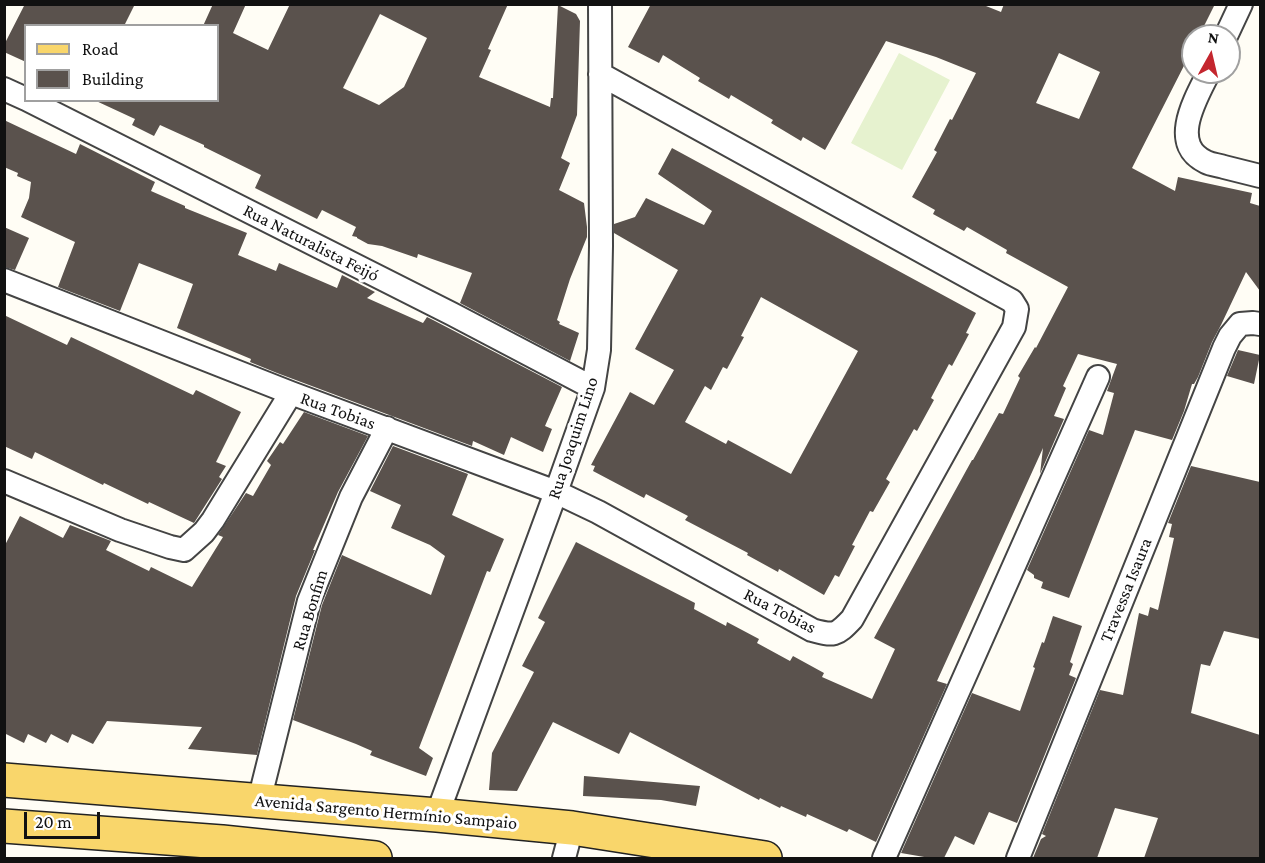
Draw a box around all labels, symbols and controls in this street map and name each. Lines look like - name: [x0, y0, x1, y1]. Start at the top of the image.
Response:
- legend: [24, 24, 219, 102]
- north arrow: [1181, 24, 1241, 84]
- text: N: [1207, 28, 1220, 47]
- text: Road: [82, 39, 119, 59]
- text: Building: [82, 69, 143, 89]
- street label: Rua Naturalista Feijó: [239, 199, 383, 287]
- street label: Rua Joaquim Lino: [543, 374, 603, 502]
- street label: Rua Tobias: [297, 387, 379, 435]
- street label: Travessa Isaura: [1095, 535, 1157, 645]
- street label: Rua Bonfim: [287, 567, 333, 653]
- street label: Rua Tobias: [740, 584, 820, 638]
- street label: Avenida Sargento Hermínio Sampaio: [254, 790, 518, 834]
- scale bar: [27, 800, 104, 838]
- text: 20 m: [35, 812, 72, 832]

